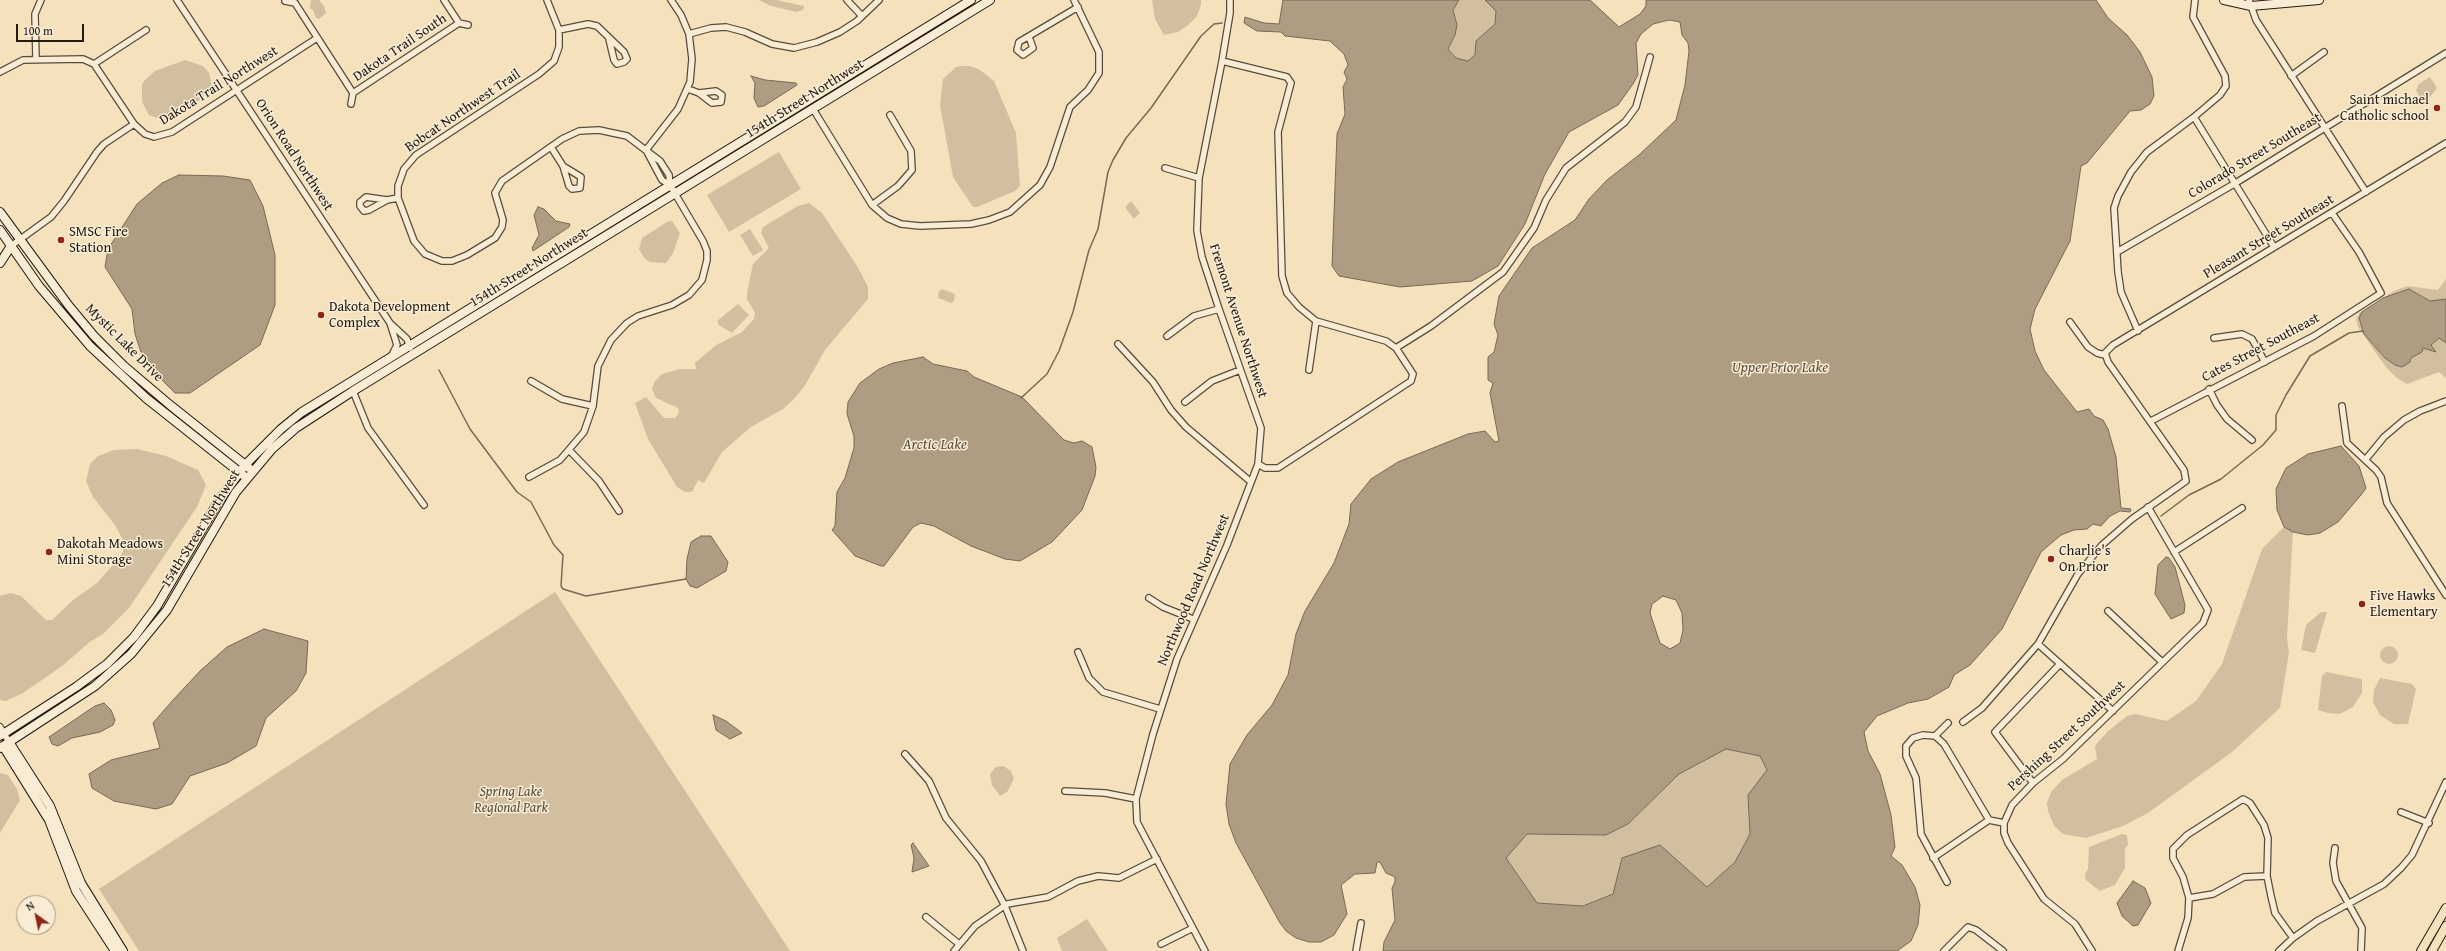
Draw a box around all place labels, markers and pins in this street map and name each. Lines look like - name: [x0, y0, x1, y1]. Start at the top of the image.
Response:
- place label: Saint michael Catholic school: [2340, 92, 2429, 124]
- marker: Saint michael Catholic school: [2432, 103, 2442, 113]
- place label: SMSC Fire Station: [69, 224, 128, 256]
- marker: SMSC Fire Station: [56, 235, 66, 245]
- place label: Dakota Development Complex: [329, 299, 450, 332]
- marker: Dakota Development Complex: [316, 310, 326, 320]
- place label: Dakotah Meadows Mini Storage: [57, 536, 163, 568]
- place label: Charlie's On Prior: [2059, 543, 2110, 576]
- marker: Dakotah Meadows Mini Storage: [44, 547, 54, 557]
- marker: Charlie's On Prior: [2046, 554, 2056, 564]
- place label: Five Hawks Elementary: [2370, 588, 2438, 620]
- marker: Five Hawks Elementary: [2357, 599, 2367, 609]

